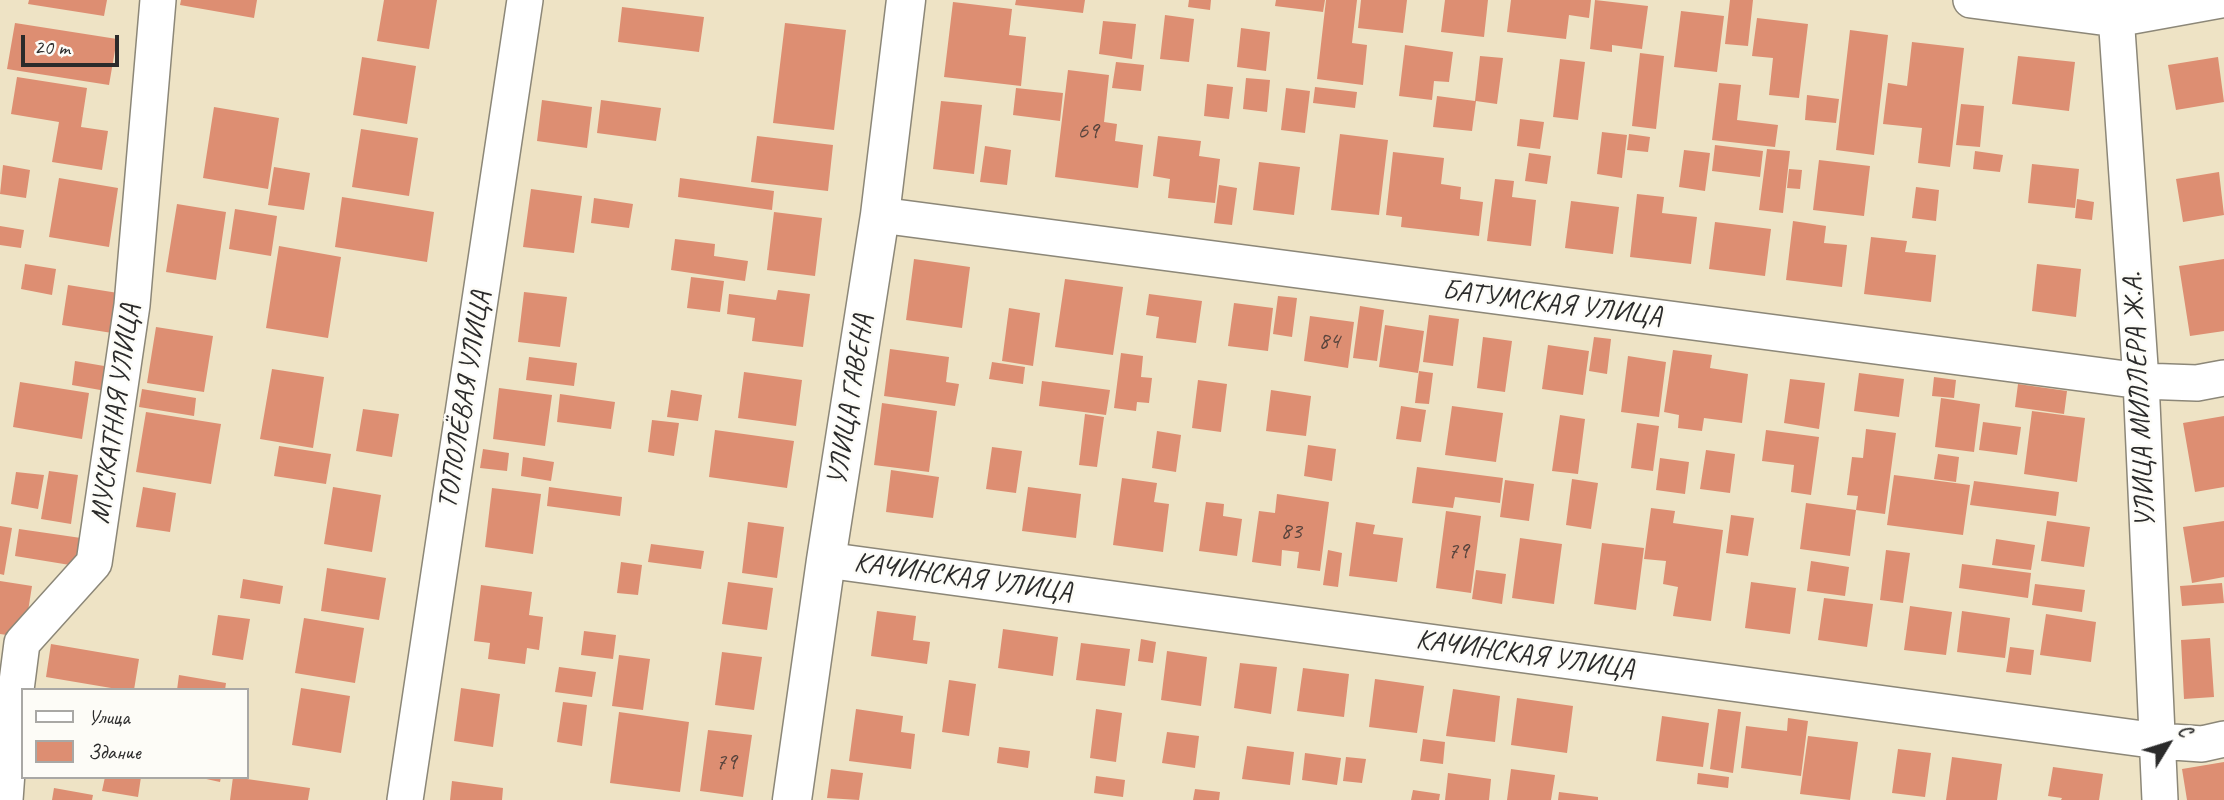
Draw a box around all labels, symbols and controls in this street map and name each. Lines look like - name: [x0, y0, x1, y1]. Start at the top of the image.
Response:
- scale bar: [24, 21, 122, 65]
- text: 20 m: [34, 34, 70, 60]
- house number: 69: [1077, 118, 1099, 146]
- street label: УЛИЦА МИЛЛЕРА Ж.А.: [2117, 271, 2163, 529]
- street label: БАТУМСКАЯ УЛИЦА: [1440, 274, 1664, 334]
- street label: ТОПОЛЁВАЯ УЛИЦА: [431, 289, 499, 511]
- street label: МУСКАТНАЯ УЛИЦА: [84, 302, 148, 526]
- street label: УЛИЦА ГАВЕНА: [821, 312, 881, 488]
- house number: 84: [1318, 328, 1340, 356]
- house number: 83: [1280, 518, 1302, 546]
- house number: 79: [1447, 538, 1469, 566]
- street label: КАЧИНСКАЯ УЛИЦА: [852, 546, 1074, 610]
- street label: КАЧИНСКАЯ УЛИЦА: [1414, 623, 1636, 687]
- legend: [21, 688, 248, 779]
- text: Улица: [88, 704, 130, 730]
- north arrow: [2133, 709, 2203, 779]
- text: С: [2172, 720, 2197, 742]
- text: Здание: [88, 739, 141, 765]
- house number: 79: [715, 749, 737, 777]

